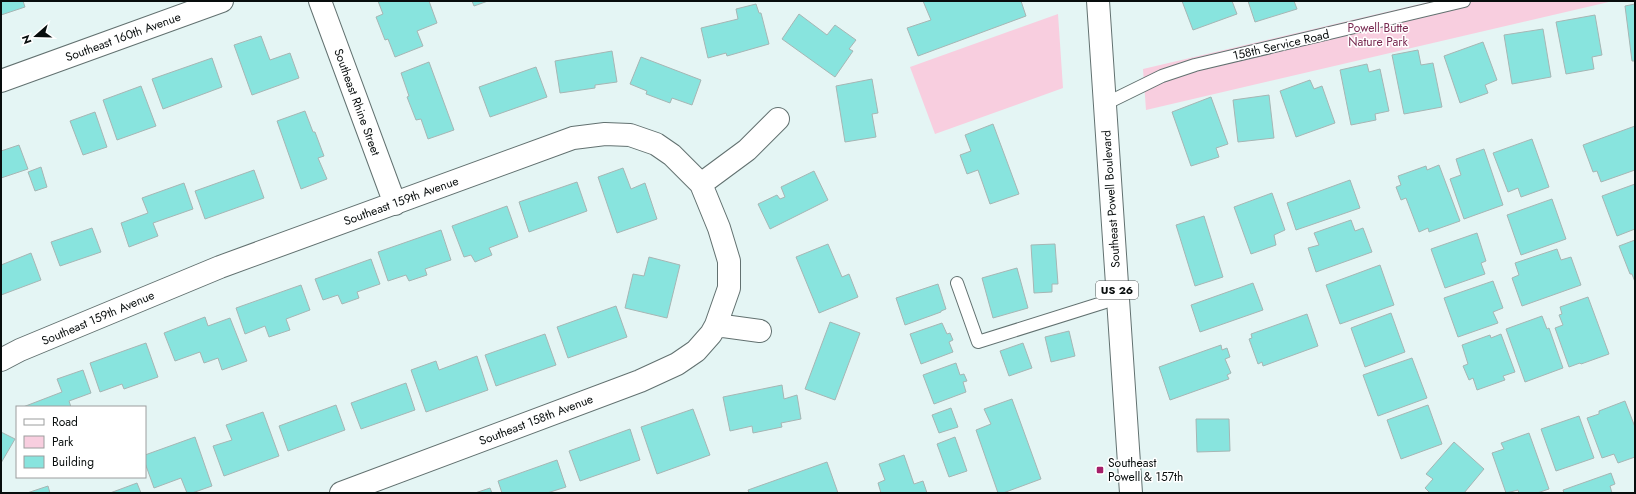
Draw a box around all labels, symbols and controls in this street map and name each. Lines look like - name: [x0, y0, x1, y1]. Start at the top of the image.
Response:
- street label: Southeast 160th Avenue: [63, 8, 183, 66]
- north arrow: [16, 16, 56, 56]
- park label: Powell Butte Nature Park: [1348, 19, 1408, 51]
- street label: 158th Service Road: [1231, 25, 1331, 65]
- text: N: [18, 33, 36, 46]
- street label: Southeast Rhine Street: [329, 46, 385, 158]
- street label: Southeast Powell Boulevard: [1097, 130, 1125, 268]
- street label: Southeast 159th Avenue: [341, 172, 461, 230]
- road number: US 26: [1096, 281, 1138, 299]
- street label: Southeast 159th Avenue: [39, 286, 157, 350]
- street label: Southeast 158th Avenue: [476, 390, 596, 450]
- legend: [16, 406, 146, 478]
- text: Road: [52, 413, 78, 431]
- text: Park: [52, 433, 74, 451]
- text: Building: [52, 453, 94, 471]
- place label: Southeast Powell & 157th: [1108, 454, 1183, 486]
- marker: Southeast Powell & 157th: [1095, 465, 1105, 475]

